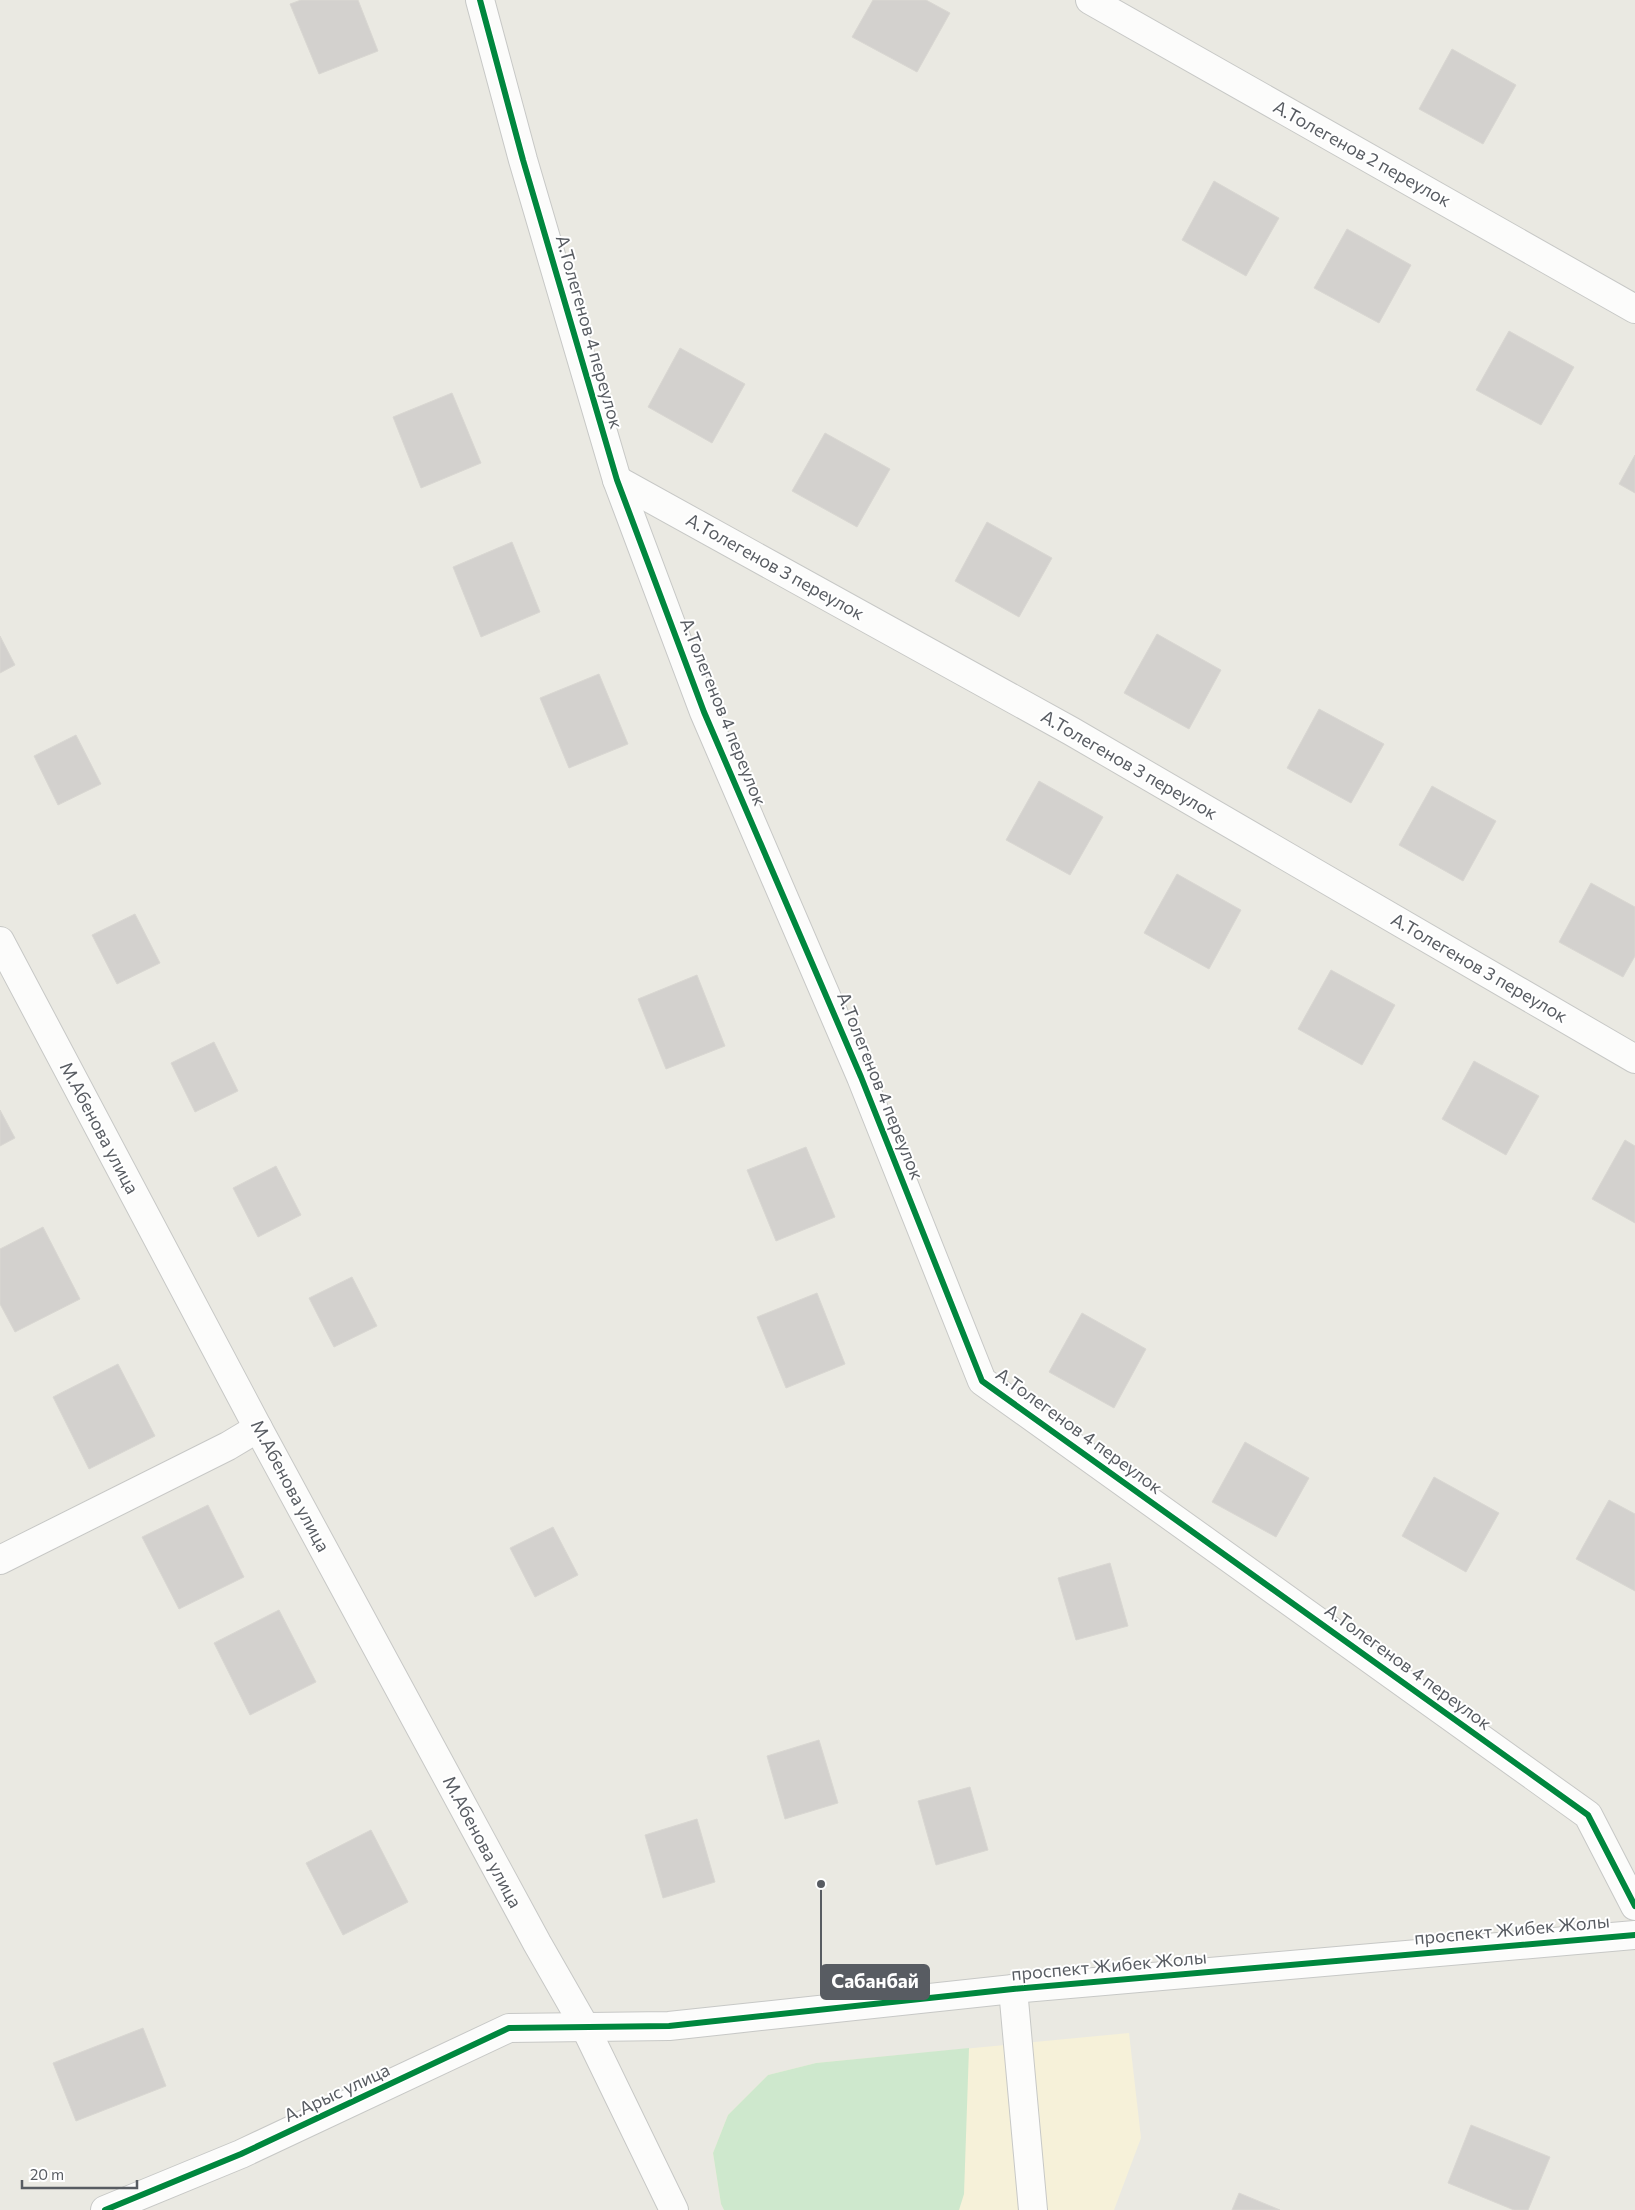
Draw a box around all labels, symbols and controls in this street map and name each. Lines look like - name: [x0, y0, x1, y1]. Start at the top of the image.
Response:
- street label: А.Толегенов 2 переулок: [1270, 95, 1455, 211]
- street label: А.Толегенов 4 переулок: [552, 232, 628, 432]
- street label: А.Толегенов 3 переулок: [683, 508, 869, 624]
- street label: А.Толегенов 4 переулок: [676, 615, 772, 809]
- street label: А.Толегенов 3 переулок: [1037, 705, 1222, 824]
- street label: А.Толегенов 3 переулок: [1387, 908, 1572, 1027]
- street label: А.Толегенов 4 переулок: [833, 989, 929, 1183]
- street label: М.Абенова улица: [56, 1058, 144, 1197]
- street label: А.Толегенов 4 переулок: [992, 1362, 1167, 1498]
- street label: М.Абенова улица: [247, 1416, 335, 1555]
- street label: А.Толегенов 4 переулок: [1321, 1598, 1496, 1734]
- street label: М.Абенова улица: [439, 1772, 527, 1911]
- street label: проспект Жибек Жолы: [1413, 1909, 1611, 1949]
- street label: проспект Жибек Жолы: [1010, 1945, 1208, 1985]
- callout: Сабанбай: [821, 1965, 929, 1999]
- text: Сабанбай: [831, 1969, 919, 1992]
- street label: А.Арыс улица: [280, 2058, 393, 2126]
- scale bar: [22, 2158, 138, 2190]
- text: 20 m: [30, 2165, 64, 2183]

